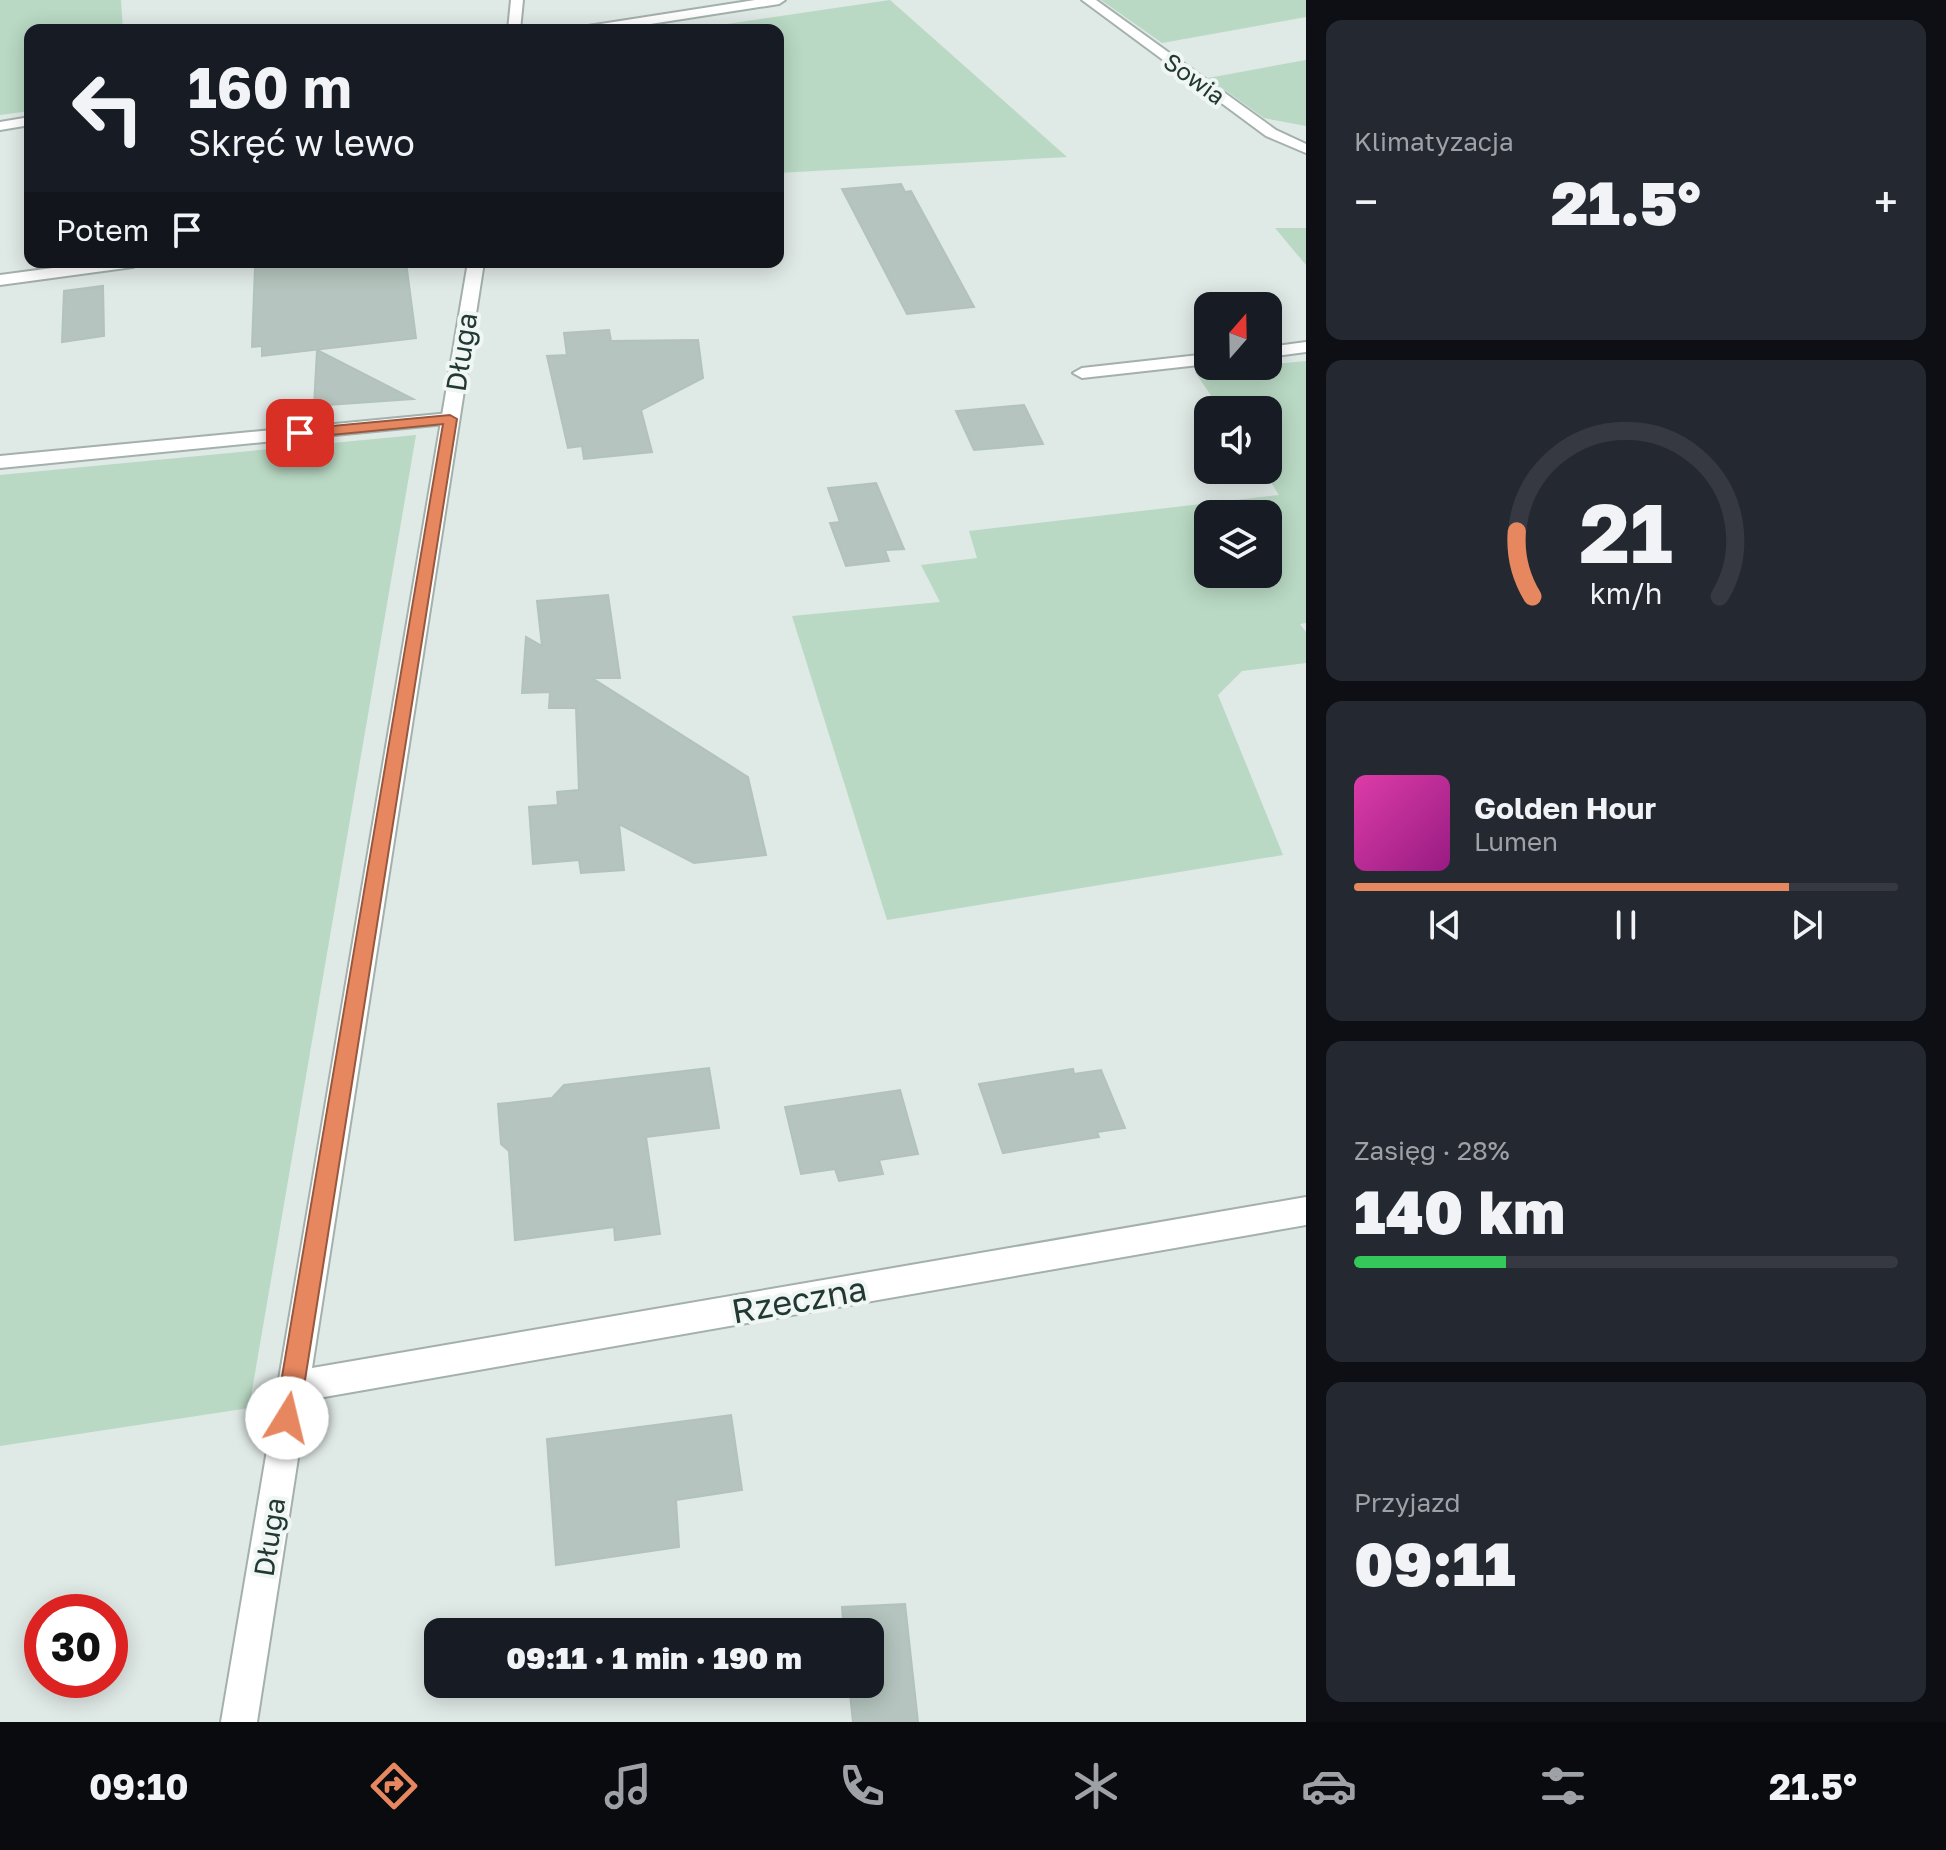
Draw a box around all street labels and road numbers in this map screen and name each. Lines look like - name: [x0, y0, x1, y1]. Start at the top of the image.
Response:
- street label: Sowia: [1159, 46, 1231, 110]
- street label: Długa: [438, 310, 484, 394]
- street label: Rzeczna: [728, 1267, 870, 1331]
- street label: Długa: [246, 1495, 292, 1579]

